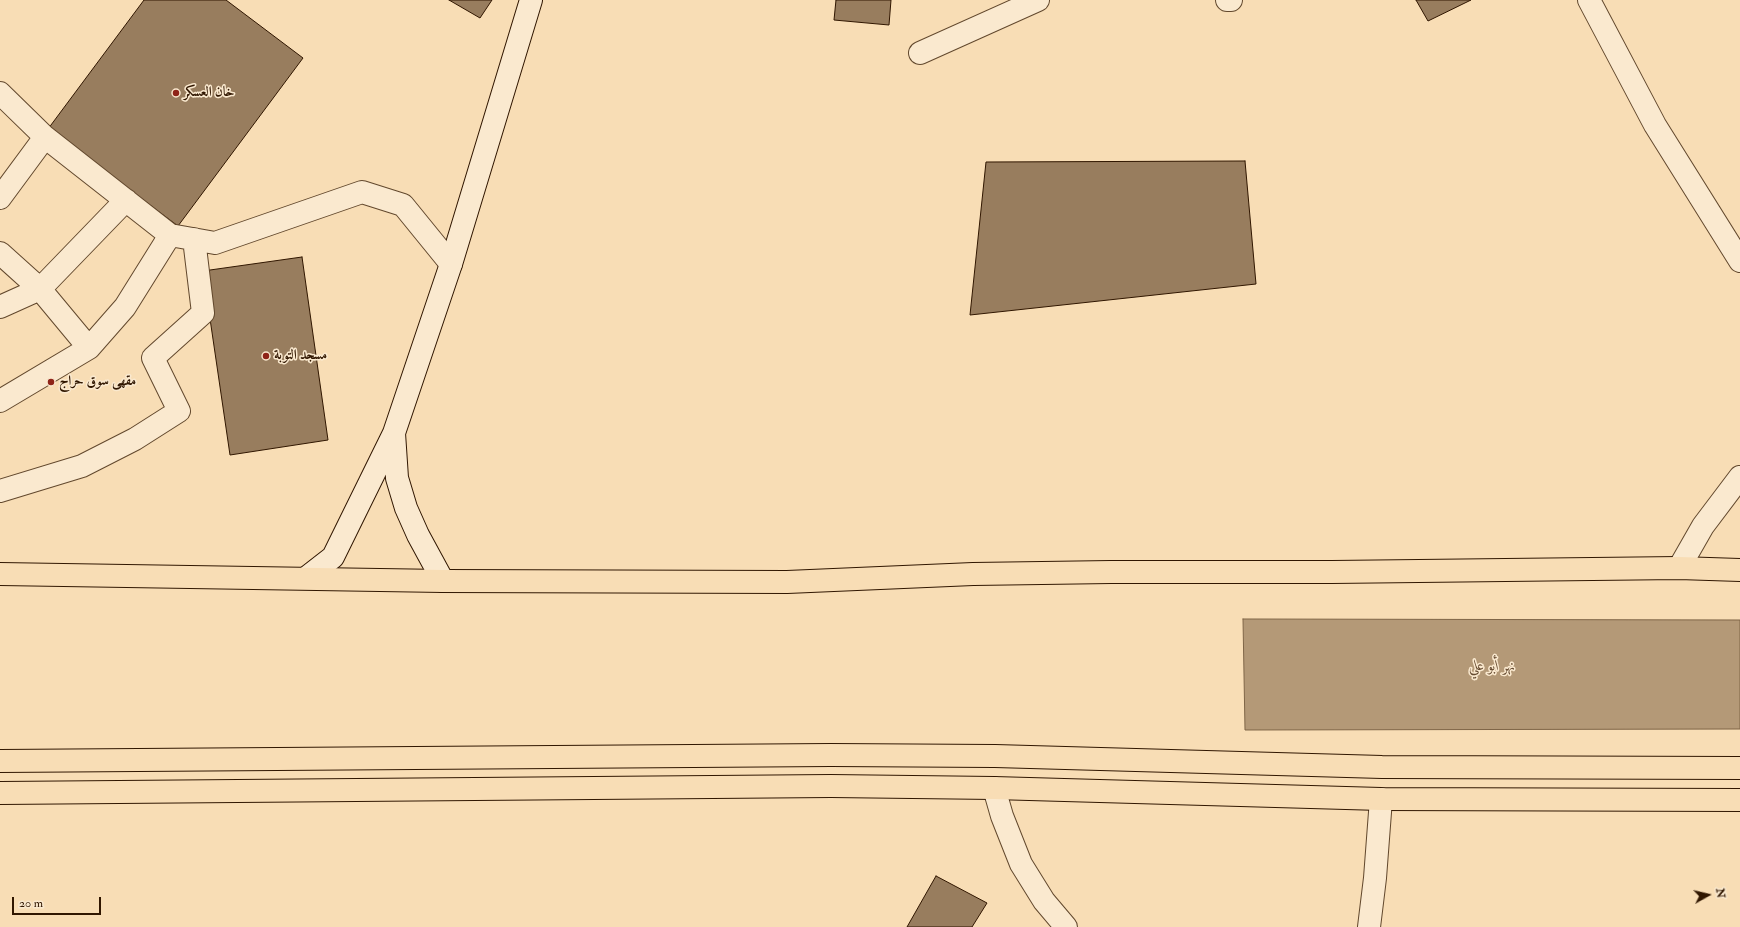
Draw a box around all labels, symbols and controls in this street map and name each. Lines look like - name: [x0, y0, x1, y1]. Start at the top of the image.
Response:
- place label: خان العسكر: [184, 85, 234, 101]
- marker: خان العسكر: [171, 88, 181, 98]
- place label: مسجد التوبة: [274, 348, 327, 364]
- marker: مسجد التوبة: [261, 351, 271, 361]
- place label: مقهى سوق حراج: [59, 374, 136, 390]
- marker: مقهى سوق حراج: [46, 377, 56, 387]
- water label: نهر أبو علي: [1468, 658, 1516, 676]
- north arrow: [1688, 875, 1728, 915]
- text: N: [1713, 887, 1728, 899]
- scale bar: [14, 889, 103, 915]
- text: 20 m: [19, 896, 43, 911]

